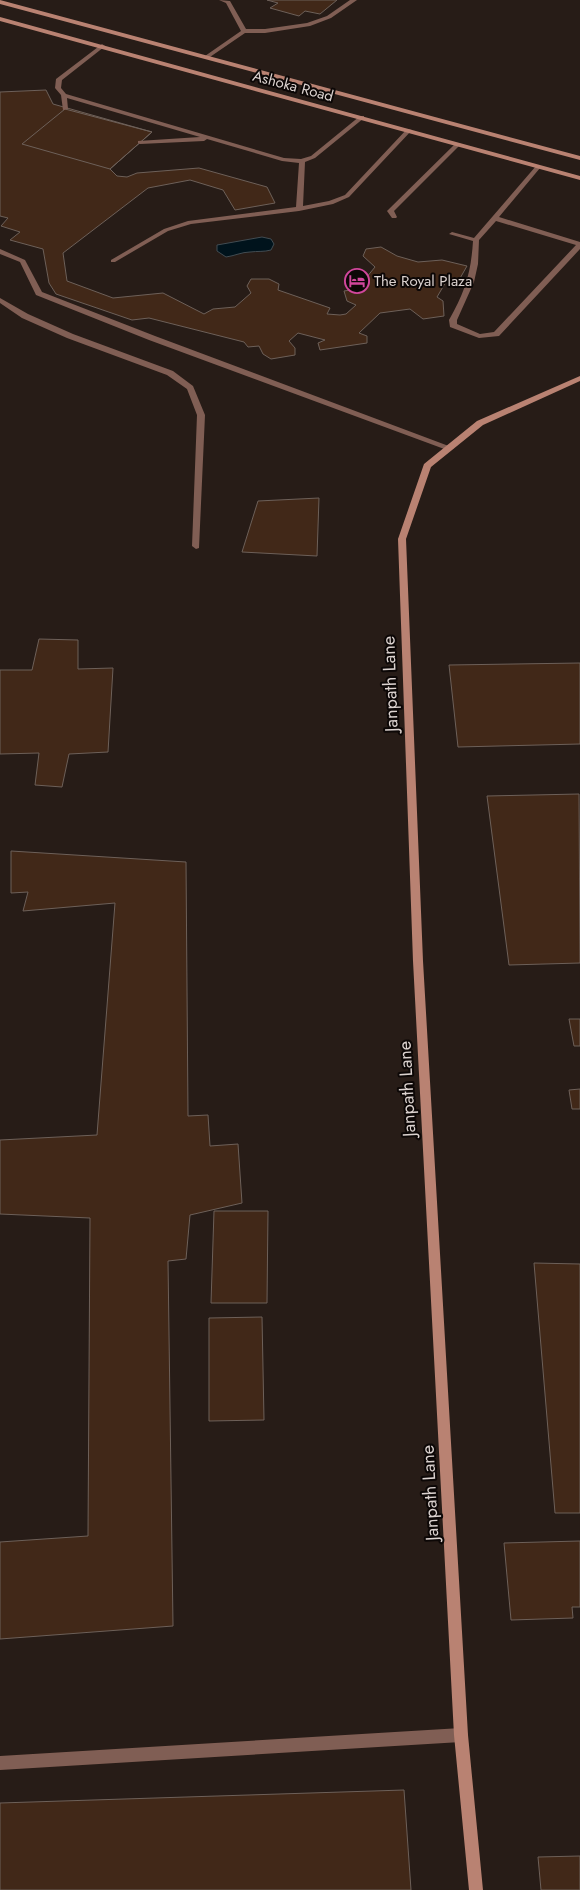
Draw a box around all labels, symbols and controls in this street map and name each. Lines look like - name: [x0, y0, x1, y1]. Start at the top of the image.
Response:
- street label: Ashoka Road: [250, 65, 336, 107]
- hotel icon: The Royal Plaza: [344, 268, 370, 294]
- place label: The Royal Plaza: [374, 270, 472, 292]
- street label: Janpath Lane: [375, 636, 405, 734]
- street label: Janpath Lane: [392, 1040, 423, 1140]
- street label: Janpath Lane: [415, 1444, 446, 1544]

